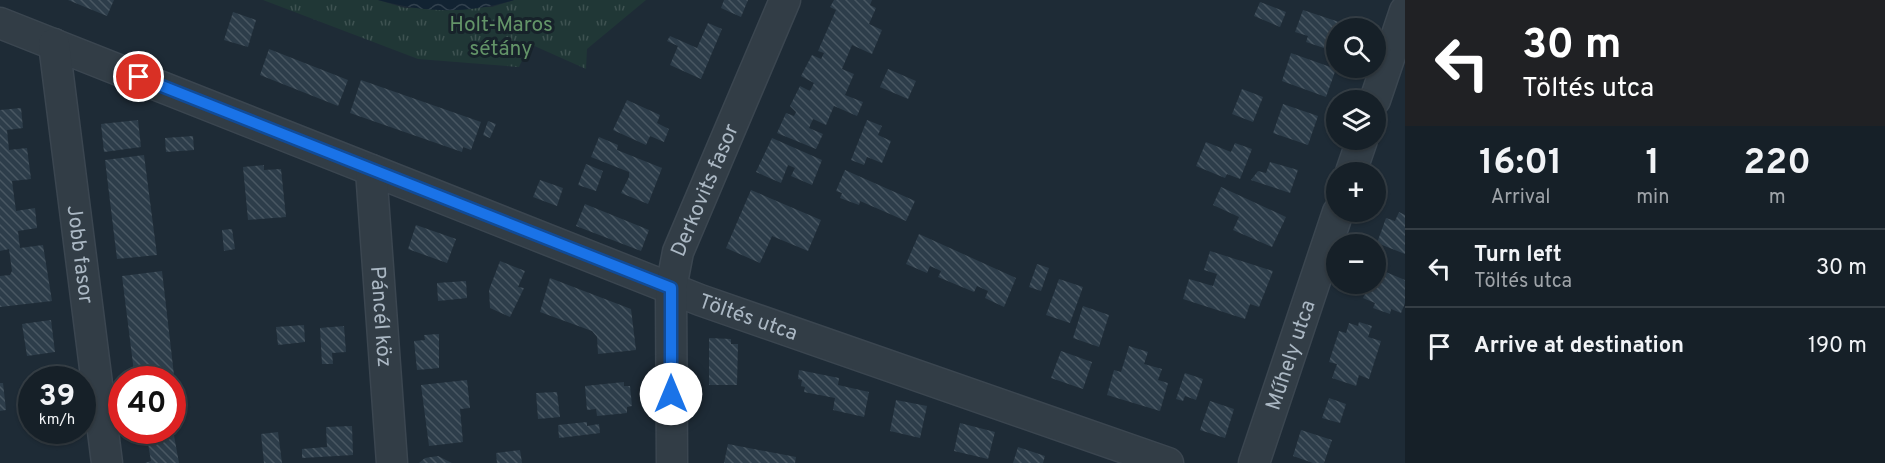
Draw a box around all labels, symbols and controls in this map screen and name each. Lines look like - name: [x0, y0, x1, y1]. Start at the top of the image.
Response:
- park label: Holt-Maros sétány: [449, 12, 553, 63]
- map controls: [1326, 18, 1386, 294]
- button: search: [1326, 18, 1386, 78]
- text: 30 m: [1522, 20, 1621, 73]
- icon: left: [1423, 24, 1501, 102]
- pin: [113, 51, 164, 102]
- icon: arrive: [122, 60, 155, 93]
- text: Töltés utca: [1522, 72, 1654, 106]
- button: layers: [1326, 90, 1386, 150]
- street label: Derkovits fasor: [666, 120, 746, 261]
- text: 16:01: [1479, 141, 1562, 187]
- text: 1: [1646, 141, 1660, 187]
- text: 220: [1743, 141, 1811, 187]
- button: +: [1326, 162, 1386, 222]
- text: Arrival: [1491, 185, 1550, 211]
- text: min: [1636, 185, 1669, 211]
- text: m: [1769, 185, 1786, 211]
- street label: Jobb fasor: [60, 204, 99, 305]
- button: −: [1326, 234, 1386, 294]
- text: Turn left: [1474, 242, 1562, 269]
- icon: left: [1423, 252, 1456, 285]
- text: 30 m: [1816, 255, 1867, 282]
- street label: Páncél köz: [363, 265, 397, 368]
- text: Töltés utca: [1474, 269, 1572, 295]
- street label: Töltés utca: [695, 289, 801, 348]
- street label: Műhely utca: [1261, 297, 1323, 414]
- icon: arrive: [1423, 330, 1456, 363]
- text: Arrive at destination: [1474, 333, 1684, 360]
- text: 190 m: [1808, 333, 1867, 360]
- position arrow: [639, 362, 703, 426]
- speed limit sign: 40: [108, 366, 186, 444]
- text: 39: [39, 379, 75, 416]
- text: km/h: [39, 411, 75, 430]

